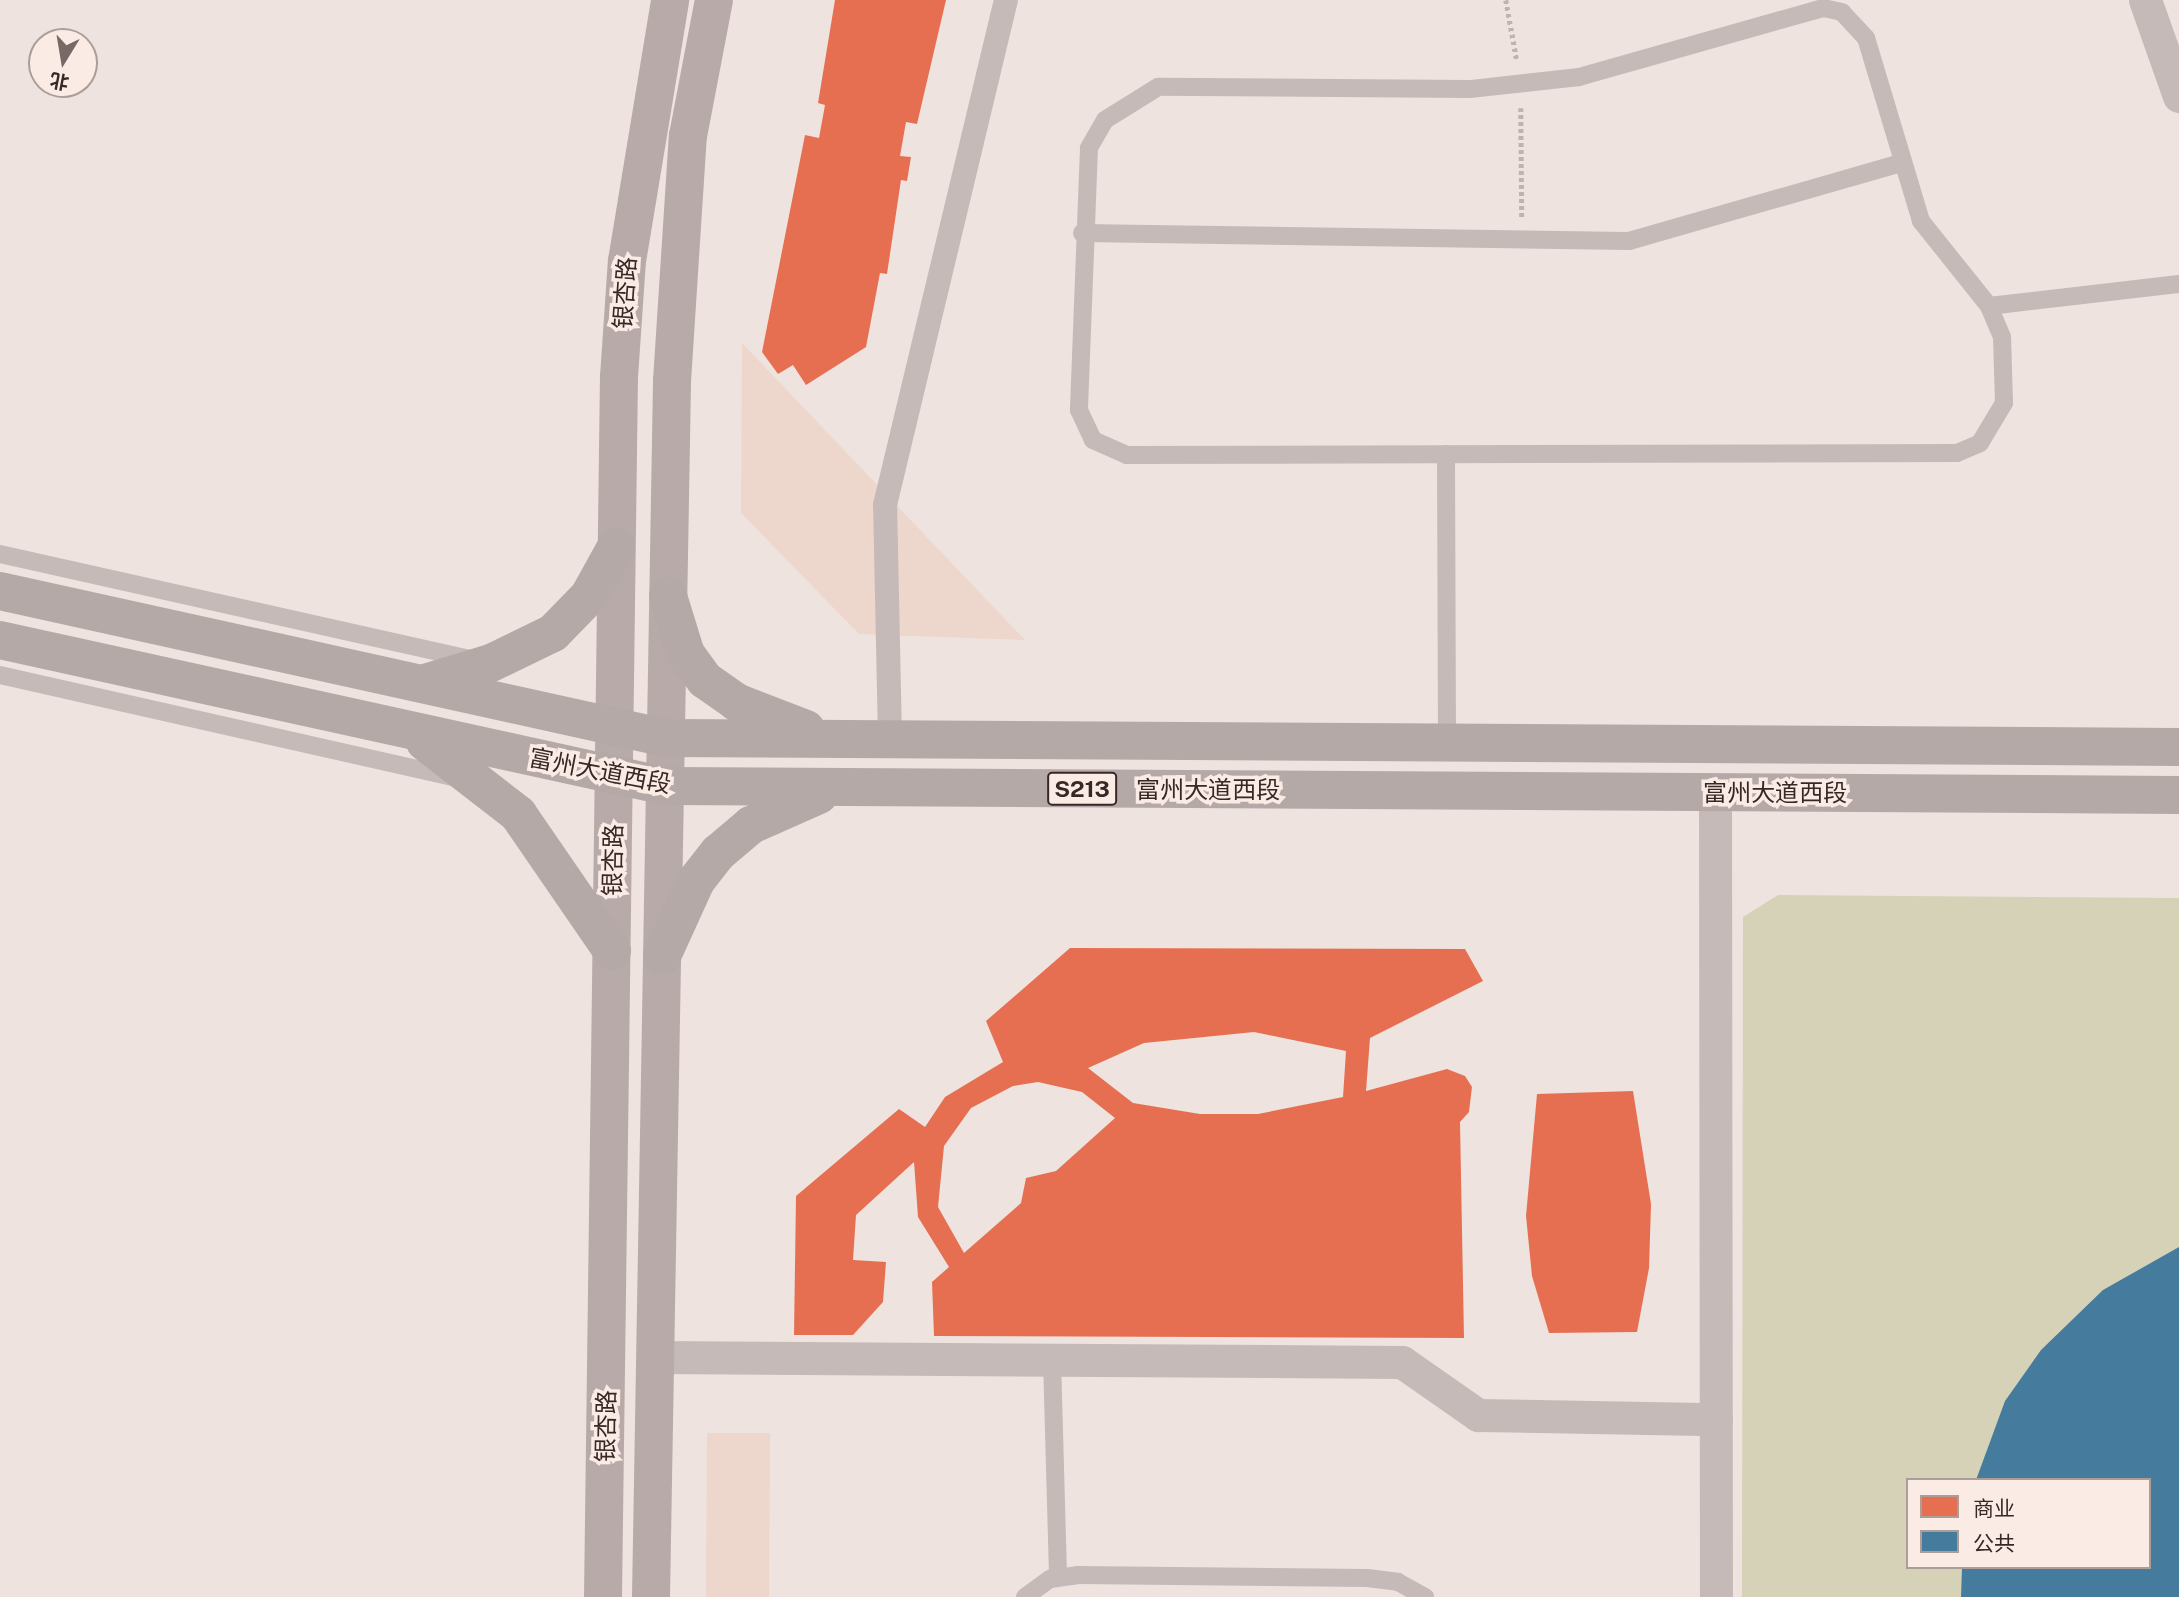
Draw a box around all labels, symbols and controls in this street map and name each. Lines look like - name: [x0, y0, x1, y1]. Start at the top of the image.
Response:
- north arrow: [28, 28, 98, 98]
- text: 北: [48, 69, 71, 94]
- street label: 银杏路: [608, 256, 642, 330]
- street label: 富州大道西段: [527, 743, 673, 799]
- road number: S213: [1047, 769, 1117, 808]
- street label: 富州大道西段: [1136, 776, 1280, 804]
- street label: 富州大道西段: [1703, 779, 1847, 807]
- street label: 银杏路: [598, 824, 628, 896]
- street label: 银杏路: [591, 1390, 621, 1462]
- legend: [1906, 1478, 2151, 1569]
- text: 商业: [1973, 1496, 2015, 1521]
- text: 公共: [1973, 1531, 2015, 1556]

